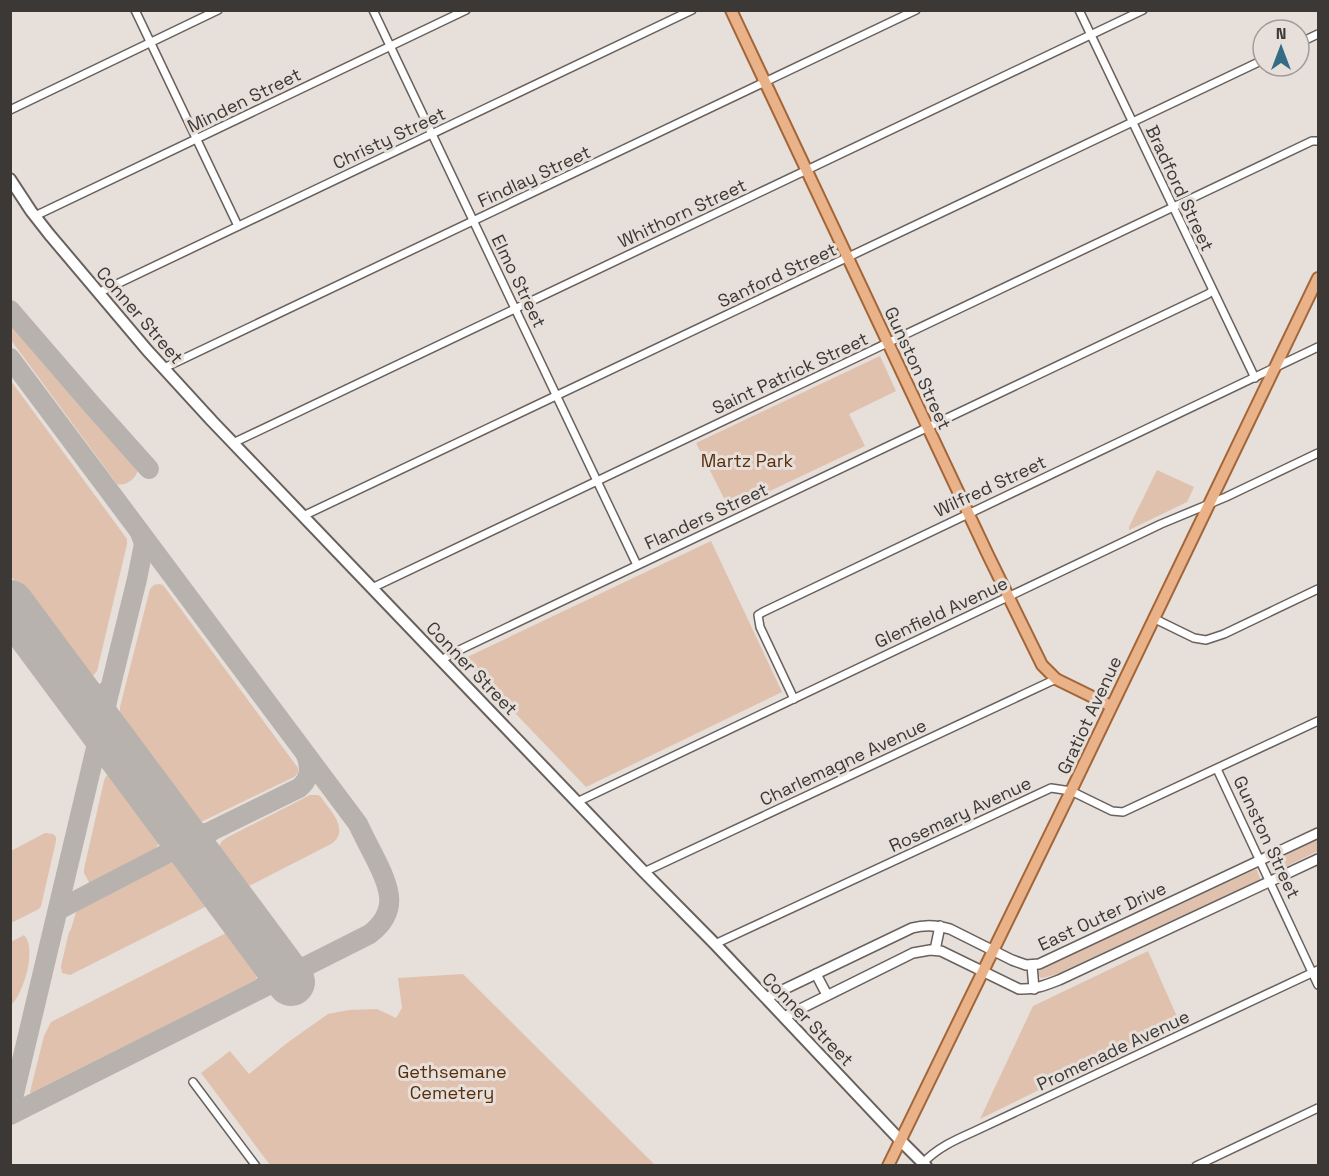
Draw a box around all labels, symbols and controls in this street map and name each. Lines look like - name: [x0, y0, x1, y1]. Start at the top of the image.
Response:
- north arrow: [1251, 18, 1311, 78]
- text: N: [1276, 23, 1286, 44]
- street label: Minden Street: [183, 62, 305, 138]
- street label: Christy Street: [329, 102, 449, 174]
- street label: Bradford Street: [1141, 121, 1219, 255]
- street label: Findlay Street: [474, 140, 594, 212]
- street label: Whithorn Street: [614, 173, 750, 253]
- street label: Elmo Street: [487, 231, 551, 331]
- street label: Sanford Street: [714, 237, 840, 313]
- street label: Conner Street: [91, 261, 189, 369]
- street label: Gunston Street: [879, 303, 957, 433]
- street label: Saint Patrick Street: [708, 327, 872, 419]
- park label: Martz Park: [701, 449, 794, 472]
- street label: Wilfred Street: [930, 450, 1050, 522]
- street label: Flanders Street: [641, 477, 771, 555]
- street label: Glenfield Avenue: [871, 571, 1011, 653]
- street label: Conner Street: [421, 616, 523, 720]
- street label: Gratiot Avenue: [1052, 652, 1126, 778]
- street label: Charlemagne Avenue: [756, 713, 930, 811]
- street label: Rosemary Avenue: [885, 771, 1035, 857]
- street label: Gunston Street: [1228, 772, 1306, 902]
- street label: East Outer Drive: [1034, 876, 1170, 956]
- street label: Conner Street: [757, 967, 859, 1071]
- street label: Promenade Avenue: [1033, 1005, 1193, 1095]
- park label: Gethsemane Cemetery: [397, 1060, 507, 1104]

